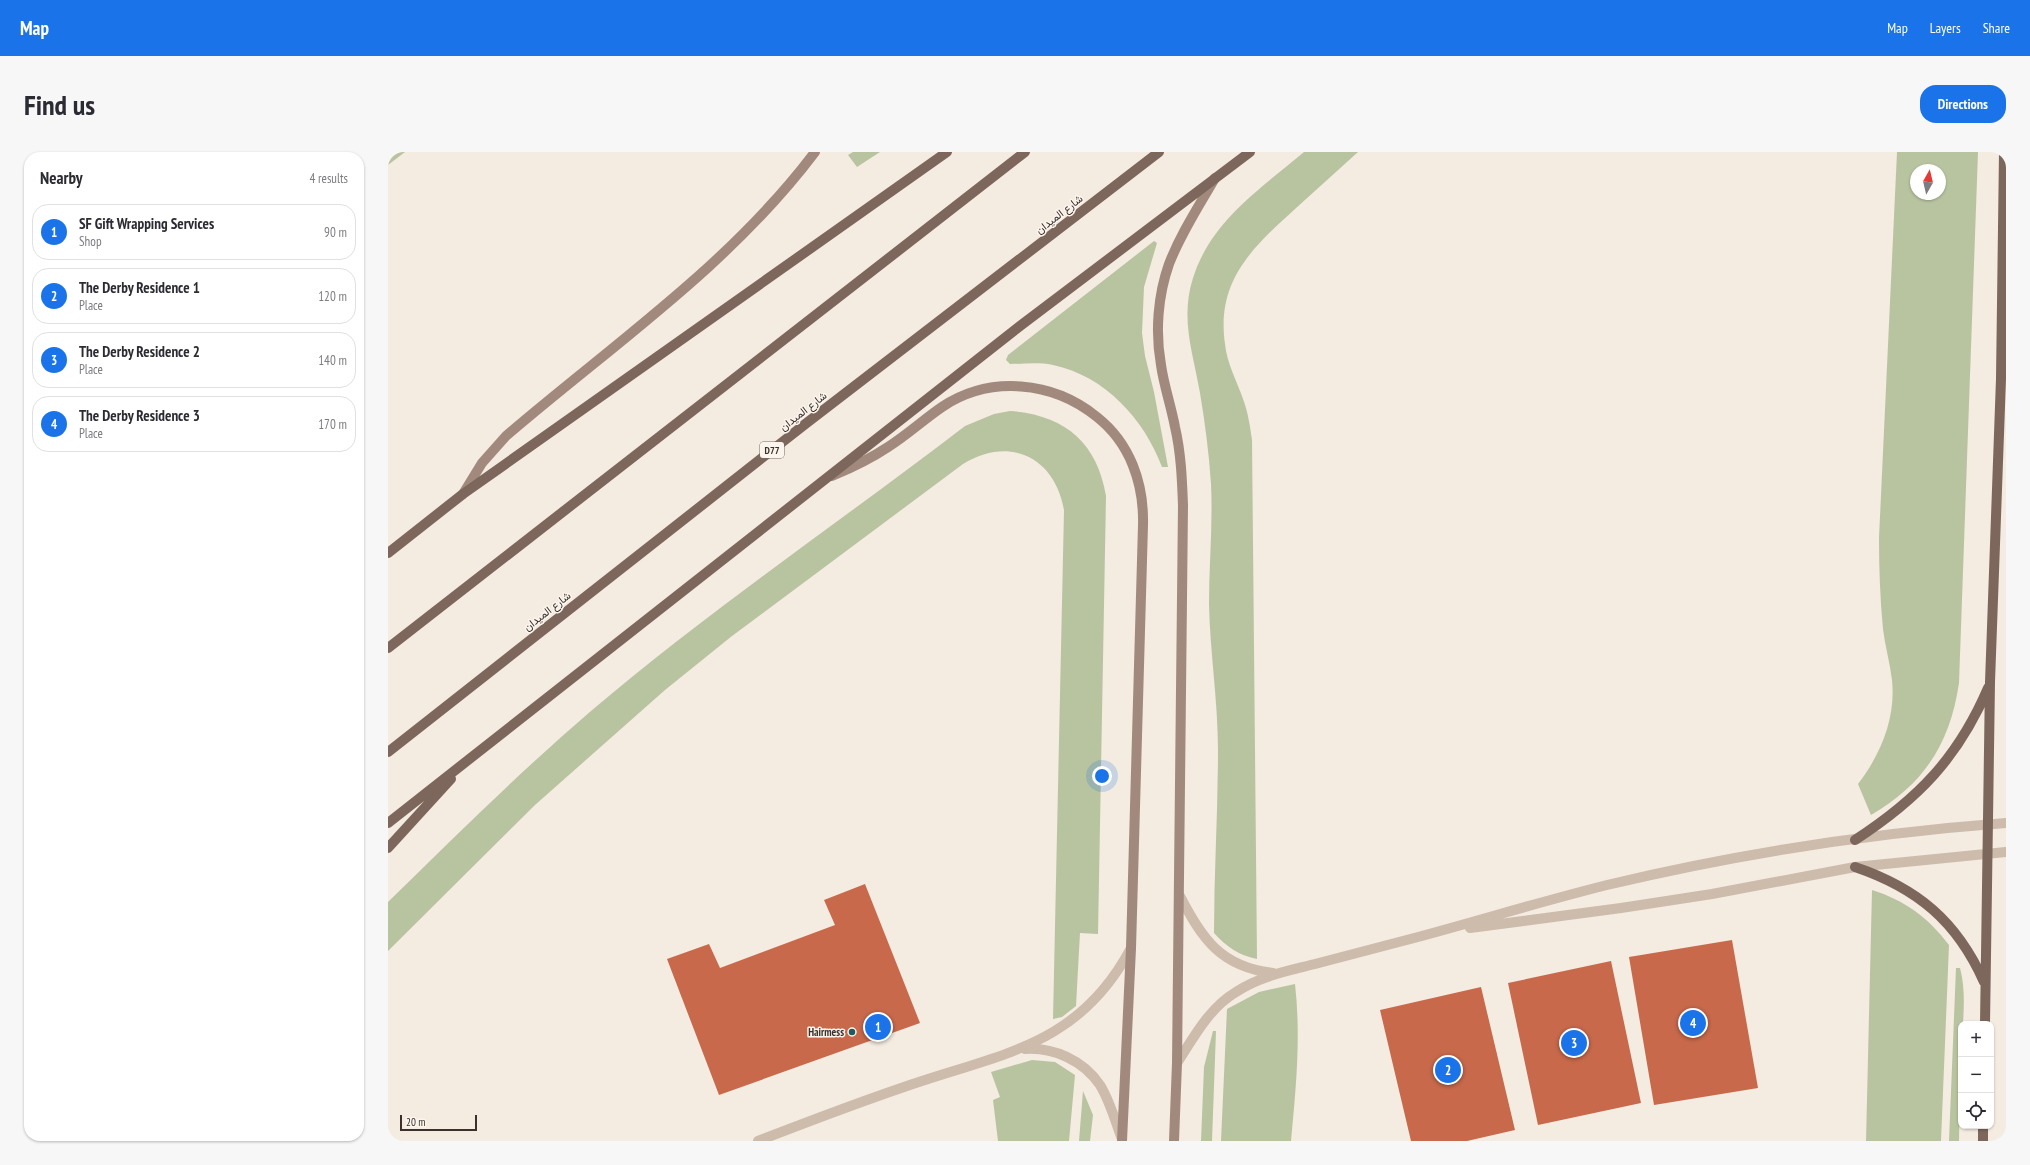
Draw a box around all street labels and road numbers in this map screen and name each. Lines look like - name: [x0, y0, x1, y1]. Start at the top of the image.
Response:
- street label: شارع الميدان: [1032, 191, 1086, 238]
- street label: شارع الميدان: [776, 388, 830, 435]
- road number: D77: [760, 442, 784, 458]
- street label: شارع الميدان: [520, 588, 574, 635]

